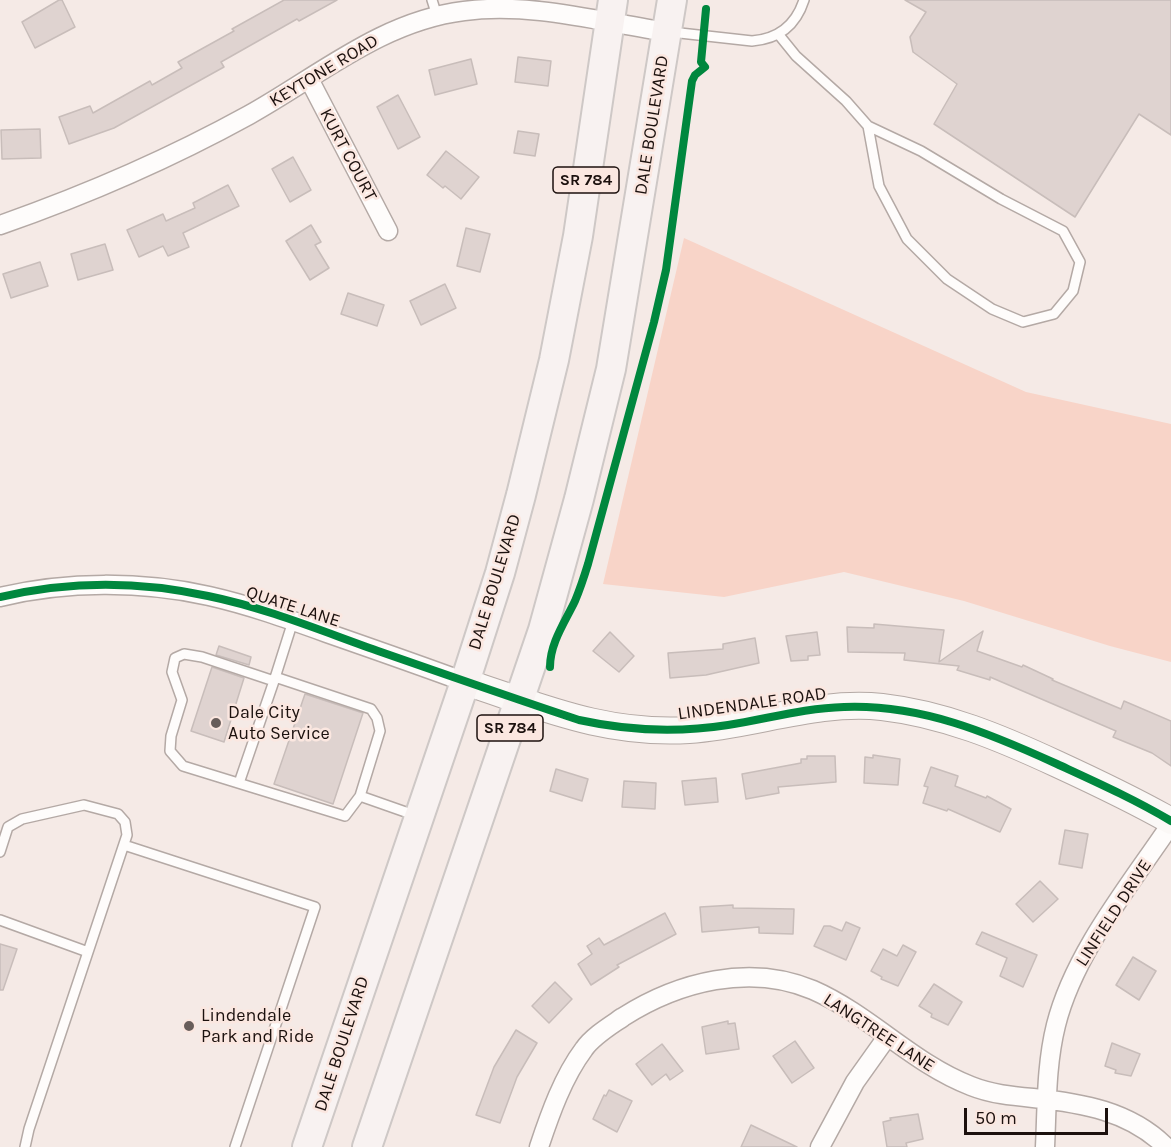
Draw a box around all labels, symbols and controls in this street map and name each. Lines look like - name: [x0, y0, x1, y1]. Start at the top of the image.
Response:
- street label: KEYTONE ROAD: [266, 30, 382, 112]
- street label: DALE BOULEVARD: [630, 54, 674, 196]
- street label: KURT COURT: [315, 105, 381, 205]
- road number: SR 784: [553, 167, 619, 193]
- street label: DALE BOULEVARD: [464, 511, 526, 653]
- street label: QUATE LANE: [243, 582, 343, 632]
- street label: LINDENDALE ROAD: [676, 683, 828, 725]
- place label: Dale City Auto Service: [228, 702, 330, 744]
- road number: SR 784: [477, 715, 543, 741]
- marker: Dale City Auto Service: [209, 716, 223, 730]
- street label: LINFIELD DRIVE: [1071, 855, 1157, 971]
- street label: DALE BOULEVARD: [310, 974, 374, 1114]
- street label: LANGTREE LANE: [819, 989, 939, 1077]
- place label: Lindendale Park and Ride: [201, 1005, 314, 1048]
- marker: Lindendale Park and Ride: [182, 1019, 196, 1033]
- scale bar: [967, 1096, 1111, 1134]
- text: 50 m: [975, 1107, 1017, 1129]

